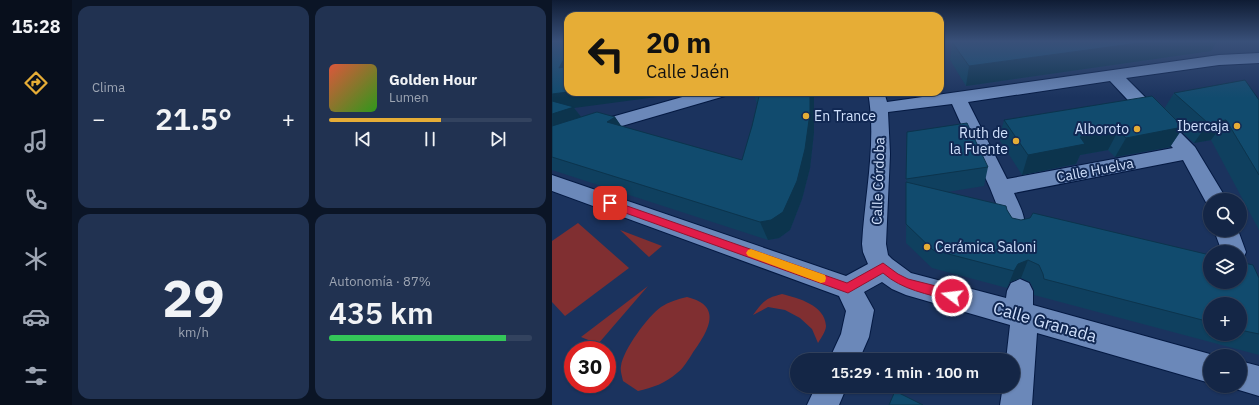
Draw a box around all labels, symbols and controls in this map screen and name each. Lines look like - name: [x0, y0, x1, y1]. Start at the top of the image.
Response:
- text: 15:28: [11, 15, 61, 38]
- text: 20 m: [646, 24, 711, 61]
- icon: left: [580, 28, 632, 80]
- text: Calle Jaén: [646, 60, 730, 83]
- icon: directions: [22, 69, 50, 97]
- text: Golden Hour: [389, 70, 477, 89]
- text: Clima: [92, 79, 125, 96]
- text: Lumen: [389, 89, 429, 106]
- text: 21.5°: [155, 99, 232, 138]
- text: −: [92, 104, 105, 133]
- text: +: [282, 104, 295, 133]
- place label: En Trance: [814, 107, 876, 125]
- marker: En Trance: [801, 111, 811, 121]
- place label: Ibercaja: [1177, 117, 1230, 135]
- place label: Alboroto: [1075, 120, 1129, 138]
- marker: Ibercaja: [1232, 121, 1242, 131]
- place label: Ruth de la Fuente: [950, 124, 1008, 158]
- marker: Alboroto: [1132, 124, 1142, 134]
- icon: music: [22, 127, 50, 155]
- icon: previous: [352, 128, 374, 150]
- icon: pause: [419, 128, 441, 150]
- icon: next: [487, 128, 509, 150]
- street label: Calle Córdoba: [867, 136, 889, 225]
- marker: Ruth de la Fuente: [1011, 136, 1021, 146]
- street label: Calle Huelva: [1055, 154, 1136, 186]
- icon: phone: [22, 186, 50, 214]
- pin: [593, 186, 627, 220]
- icon: arrive: [599, 192, 621, 214]
- map controls: [1203, 193, 1247, 393]
- button: search: [1203, 193, 1247, 237]
- place label: Cerámica Saloni: [935, 238, 1036, 256]
- marker: Cerámica Saloni: [922, 242, 932, 252]
- icon: climate: [22, 245, 50, 273]
- button: layers: [1203, 245, 1247, 289]
- text: 29: [162, 264, 225, 331]
- text: Autonomía · 87%: [329, 273, 431, 290]
- position arrow: [931, 275, 973, 317]
- text: 435 km: [329, 293, 434, 332]
- street label: Calle Granada: [991, 297, 1099, 347]
- button: +: [1203, 297, 1247, 341]
- icon: car: [22, 303, 50, 331]
- text: km/h: [178, 324, 209, 341]
- speed limit sign: 30: [564, 341, 616, 393]
- button: −: [1203, 349, 1247, 393]
- icon: filters: [22, 362, 50, 390]
- text: 15:29 · 1 min · 100 m: [831, 363, 979, 382]

